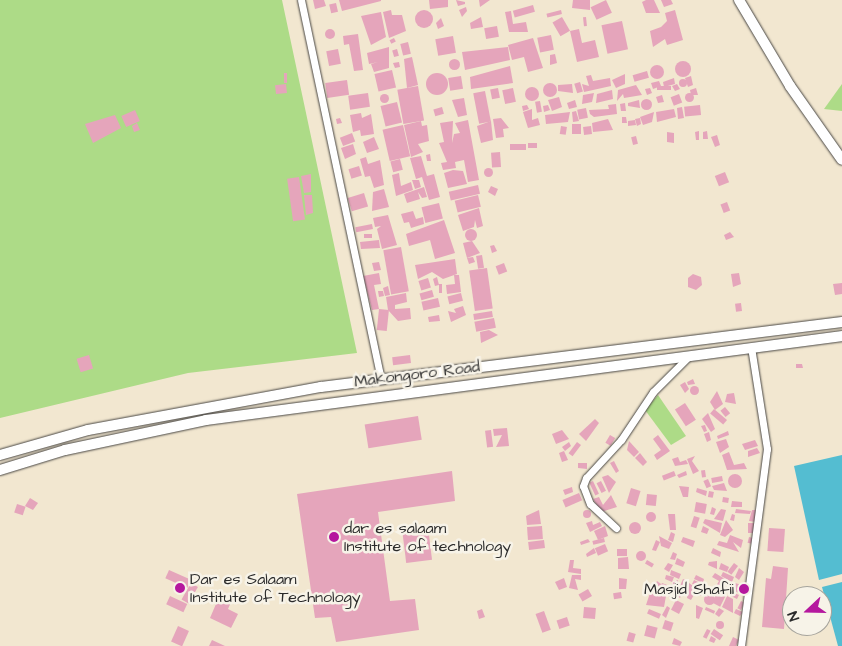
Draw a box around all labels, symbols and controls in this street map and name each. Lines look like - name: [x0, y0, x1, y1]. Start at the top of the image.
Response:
- street label: Makongoro Road: [353, 357, 481, 391]
- place label: dar es salaam Institute of technology: [344, 518, 511, 556]
- marker: dar es salaam Institute of technology: [328, 531, 340, 543]
- place label: Dar es Salaam Institute of Technology: [190, 569, 361, 607]
- place label: Masjid Shafii: [644, 579, 734, 599]
- marker: Dar es Salaam Institute of Technology: [174, 582, 186, 594]
- marker: Masjid Shafii: [738, 583, 750, 595]
- north arrow: [782, 586, 832, 636]
- text: N: [783, 608, 805, 624]

